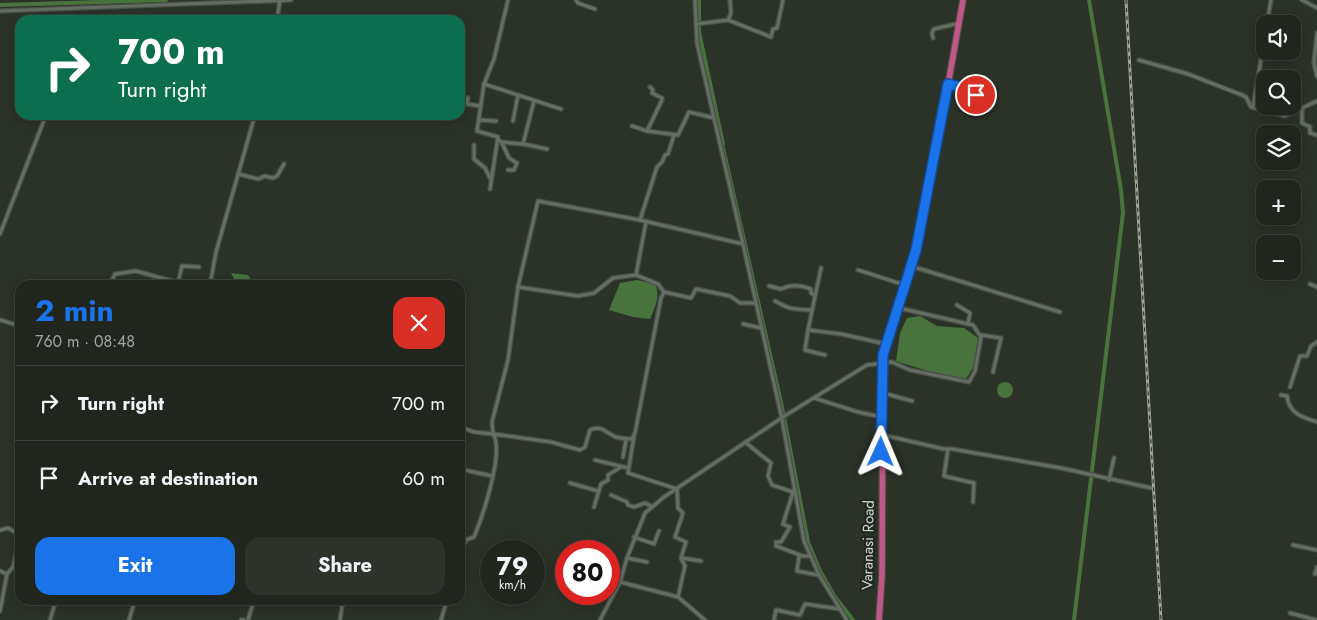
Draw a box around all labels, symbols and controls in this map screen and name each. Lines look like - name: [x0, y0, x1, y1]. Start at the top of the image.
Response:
- map controls: [1256, 15, 1301, 280]
- button: sound: [1256, 15, 1301, 60]
- text: 700 m: [118, 27, 225, 77]
- icon: right: [35, 35, 100, 100]
- button: search: [1256, 70, 1301, 115]
- text: Turn right: [118, 73, 206, 105]
- pin: [955, 74, 997, 116]
- icon: arrive: [962, 81, 990, 109]
- button: layers: [1256, 125, 1301, 170]
- button: +: [1256, 180, 1301, 225]
- button: −: [1256, 235, 1301, 280]
- text: 2 min: [35, 289, 114, 332]
- button: close: [393, 297, 445, 349]
- text: 760 m · 08:48: [35, 330, 135, 353]
- icon: right: [35, 389, 63, 417]
- text: Turn right: [78, 390, 164, 417]
- text: 700 m: [392, 390, 445, 417]
- position arrow: [854, 425, 906, 477]
- icon: arrive: [35, 464, 63, 492]
- text: Arrive at destination: [78, 465, 258, 492]
- text: 60 m: [402, 465, 445, 492]
- street label: Varanasi Road: [856, 500, 880, 590]
- button: Exit: [35, 537, 235, 595]
- button: Share: [245, 537, 445, 595]
- speed limit sign: 80: [555, 540, 620, 605]
- text: 79: [497, 548, 528, 584]
- text: km/h: [499, 576, 526, 594]

